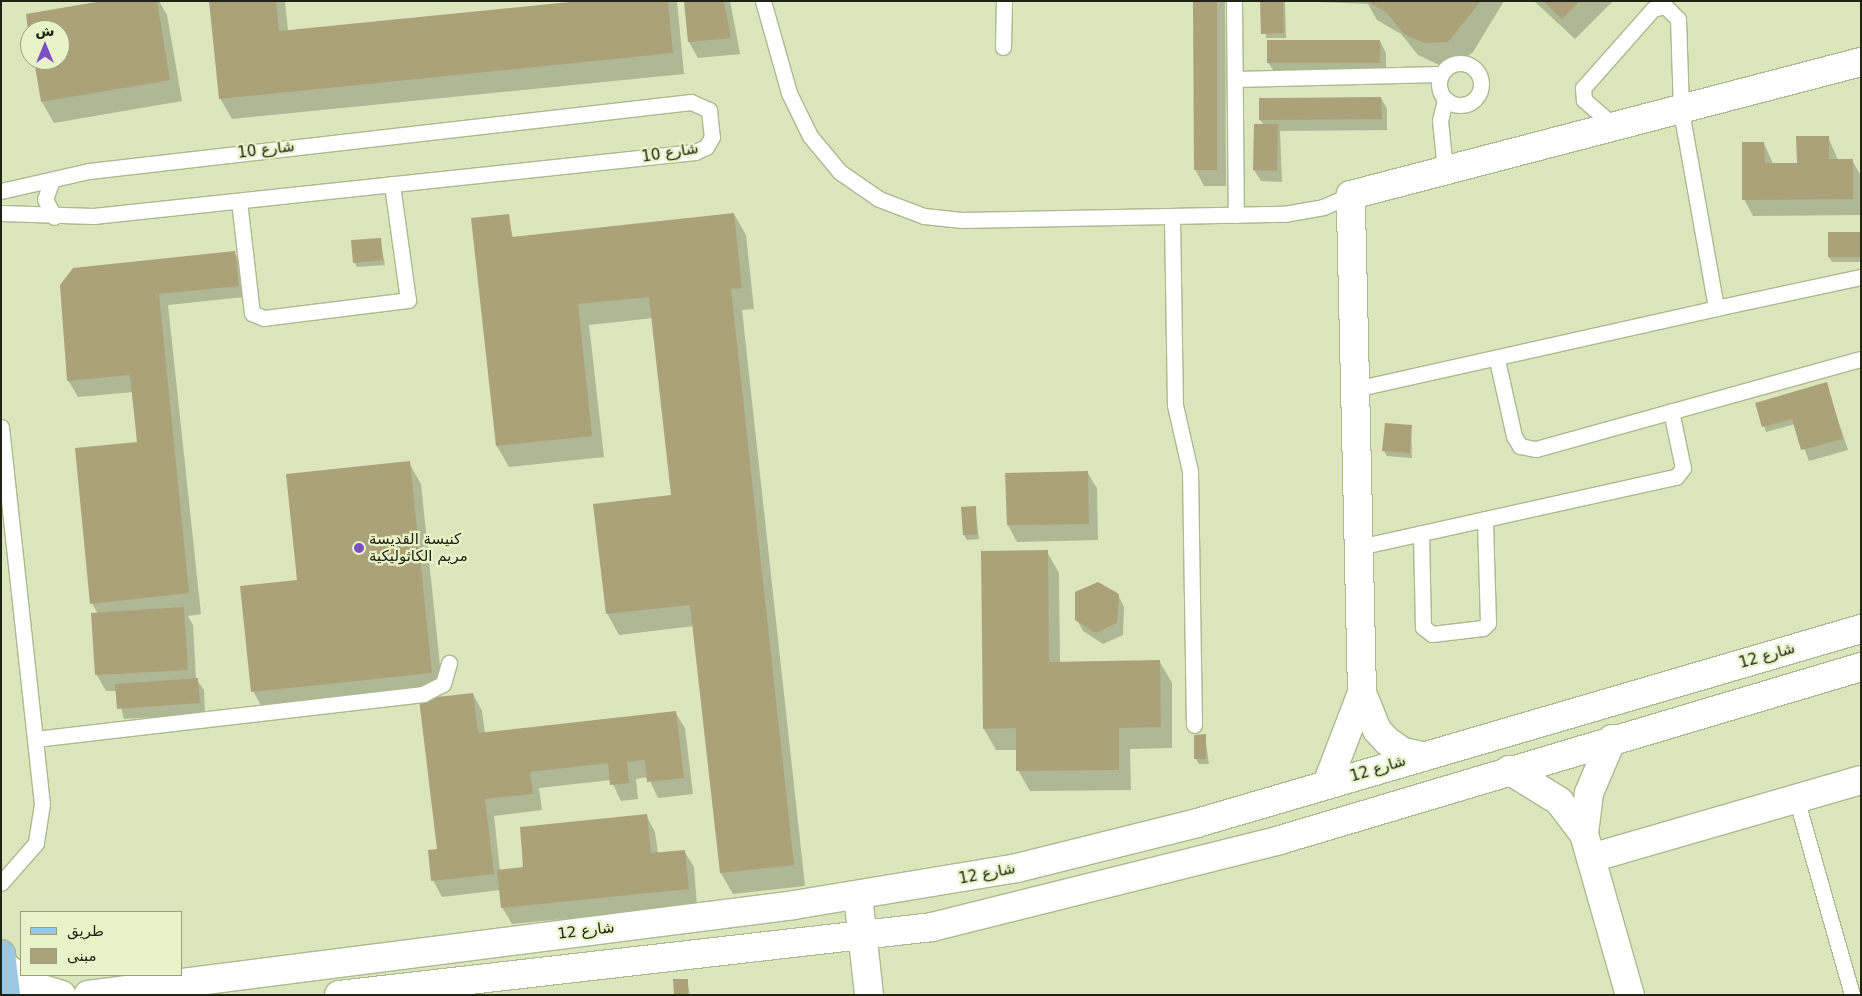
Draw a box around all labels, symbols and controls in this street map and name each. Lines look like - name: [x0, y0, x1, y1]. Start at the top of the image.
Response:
- north arrow: [20, 20, 70, 70]
- text: ش: [35, 23, 55, 39]
- street label: شارع 10: [237, 138, 295, 162]
- street label: شارع 10: [640, 140, 700, 166]
- place label: كنيسة القديسة مريم الكاثوليكية: [369, 530, 468, 565]
- marker: كنيسة القديسة مريم الكاثوليكية: [353, 542, 365, 554]
- street label: شارع 12: [1737, 639, 1797, 673]
- street label: شارع 12: [1348, 752, 1408, 786]
- street label: شارع 12: [957, 860, 1017, 888]
- legend: [20, 911, 182, 976]
- street label: شارع 12: [557, 919, 615, 943]
- text: طريق: [67, 922, 104, 940]
- text: مبنى: [67, 947, 97, 965]

